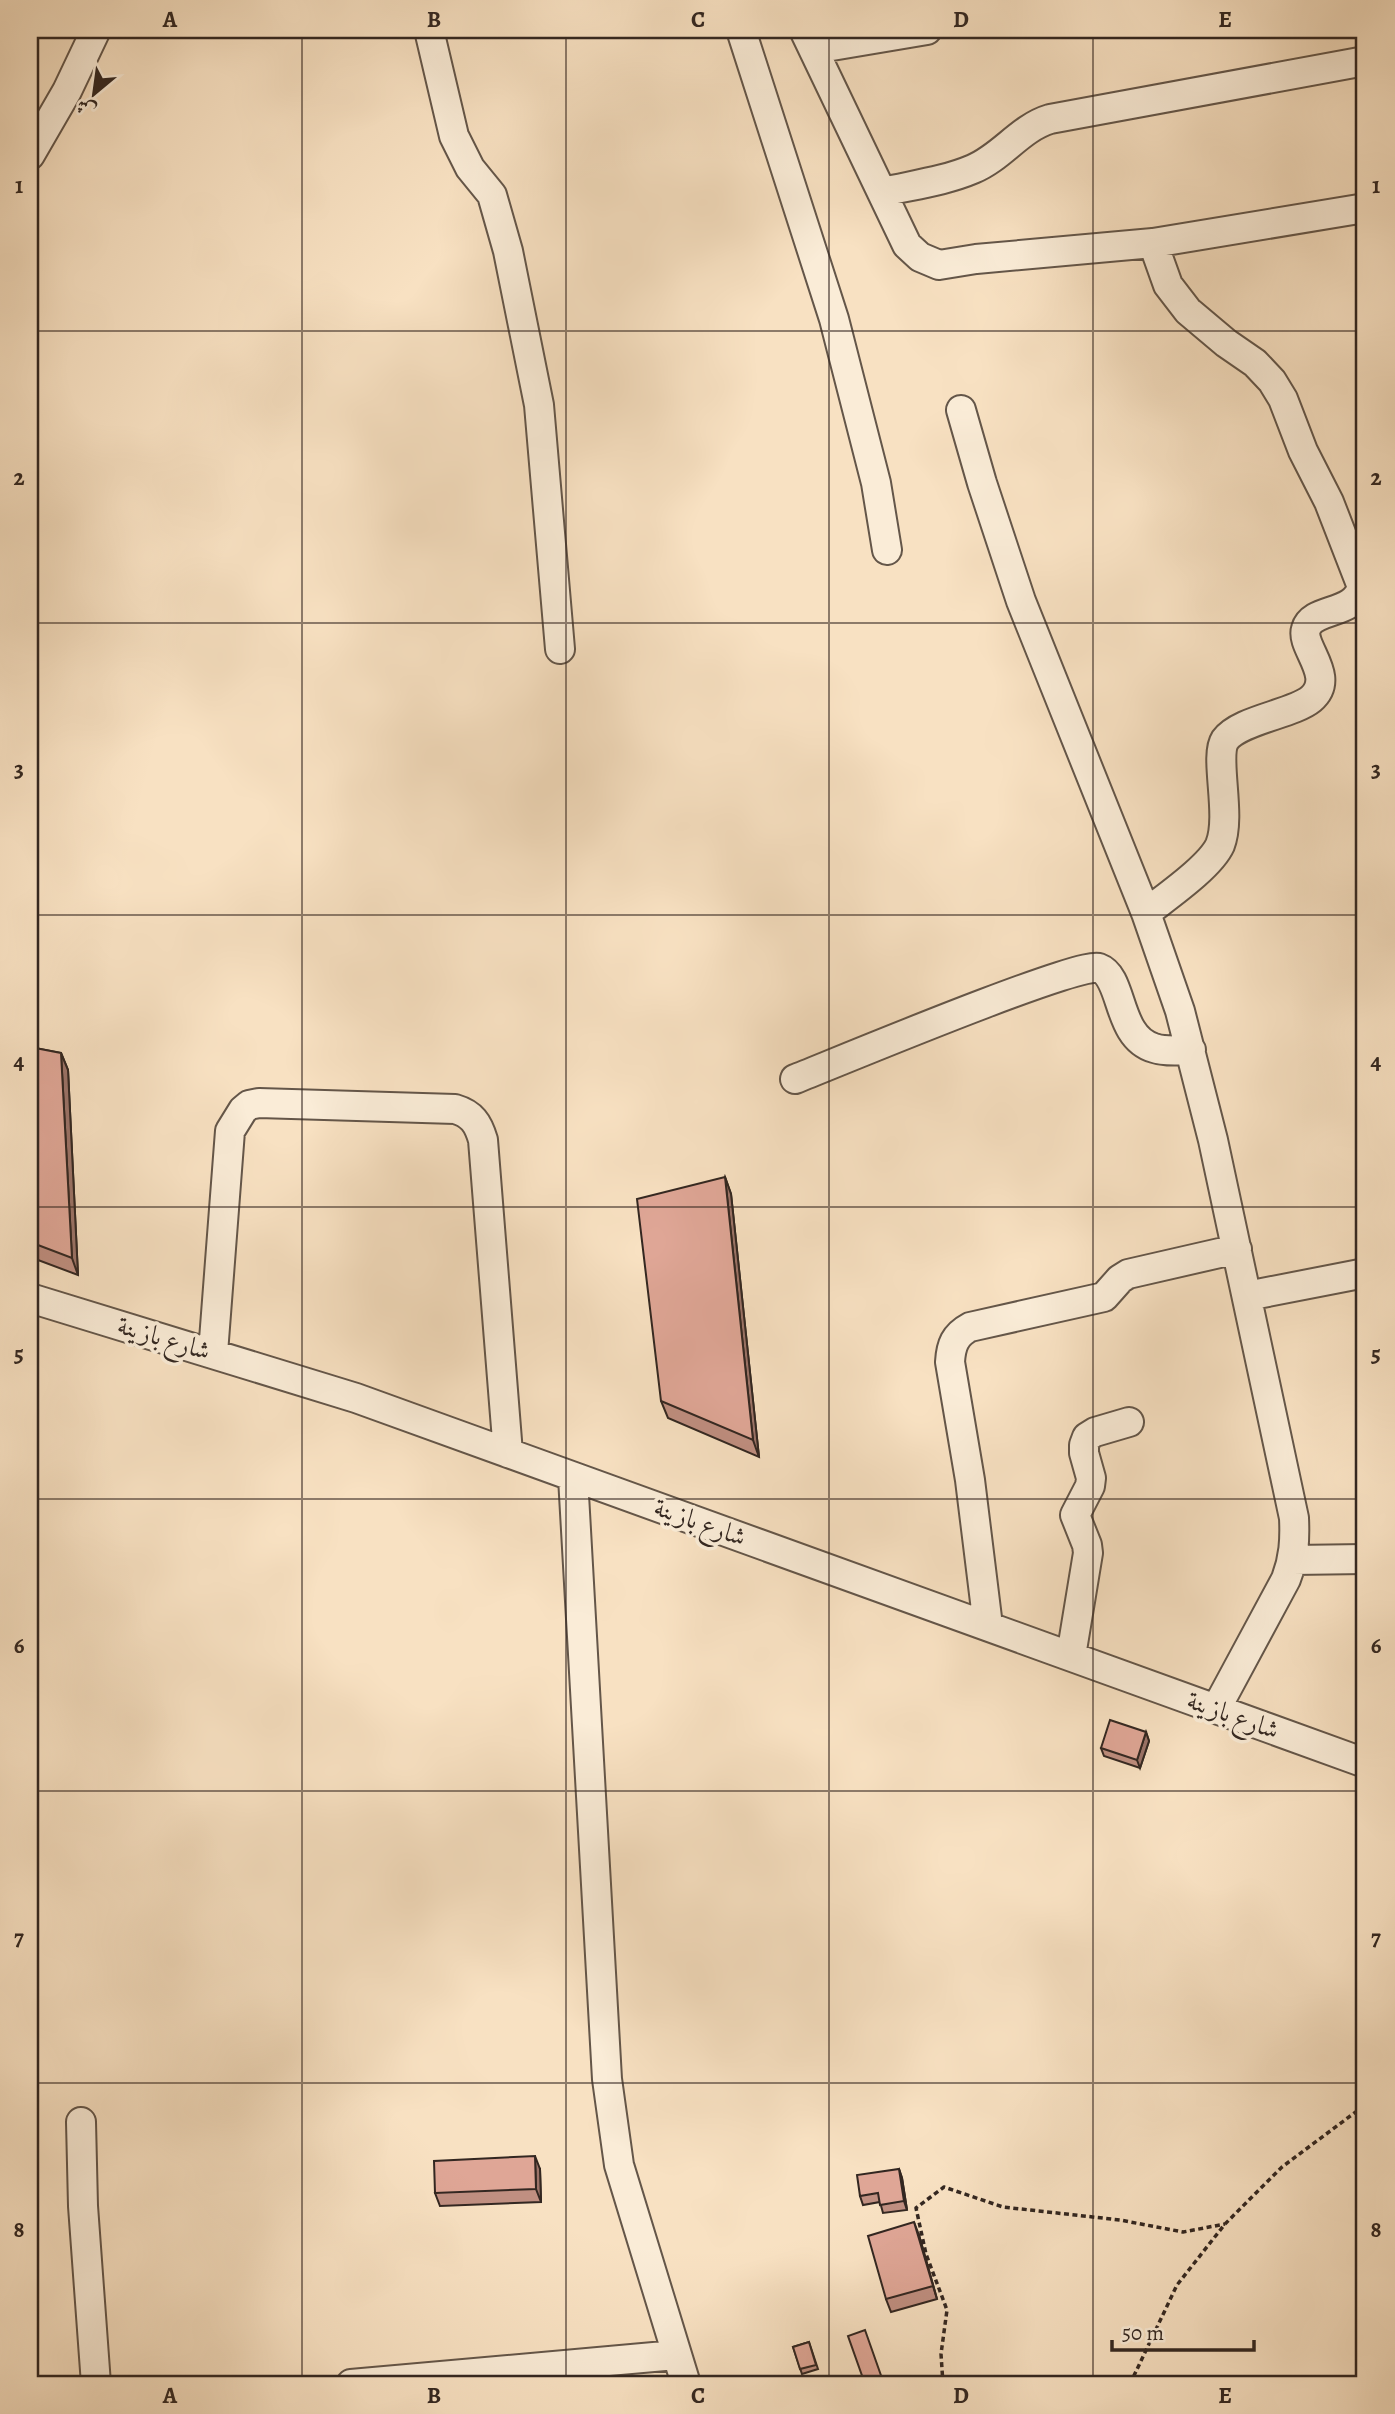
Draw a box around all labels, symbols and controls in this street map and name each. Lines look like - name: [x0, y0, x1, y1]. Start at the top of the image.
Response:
- text: A: [162, 4, 178, 35]
- text: B: [427, 4, 441, 35]
- text: C: [691, 4, 705, 35]
- text: D: [953, 4, 969, 35]
- text: E: [1218, 4, 1232, 35]
- north arrow: [60, 60, 130, 130]
- text: ش: [72, 92, 101, 124]
- text: 1: [15, 170, 23, 201]
- text: 1: [1372, 170, 1380, 201]
- text: 2: [13, 462, 25, 493]
- text: 2: [1370, 462, 1382, 493]
- text: 3: [14, 754, 24, 785]
- text: 3: [1371, 754, 1381, 785]
- text: 4: [14, 1046, 25, 1077]
- text: 4: [1371, 1046, 1382, 1077]
- street label: شارع بازينة: [112, 1307, 215, 1373]
- text: 5: [14, 1338, 24, 1369]
- text: 5: [1371, 1338, 1381, 1369]
- street label: شارع بازينة: [648, 1489, 751, 1559]
- text: 6: [14, 1630, 25, 1661]
- text: 6: [1371, 1630, 1382, 1661]
- street label: شارع بازينة: [1181, 1682, 1284, 1752]
- text: 7: [14, 1922, 24, 1953]
- text: 7: [1371, 1922, 1381, 1953]
- text: 8: [13, 2214, 25, 2245]
- text: 8: [1370, 2214, 1382, 2245]
- scale bar: [1112, 2309, 1253, 2353]
- text: 50 m: [1122, 2319, 1164, 2347]
- text: A: [162, 2380, 178, 2411]
- text: B: [427, 2380, 441, 2411]
- text: C: [691, 2380, 705, 2411]
- text: D: [953, 2380, 969, 2411]
- text: E: [1218, 2380, 1232, 2411]

